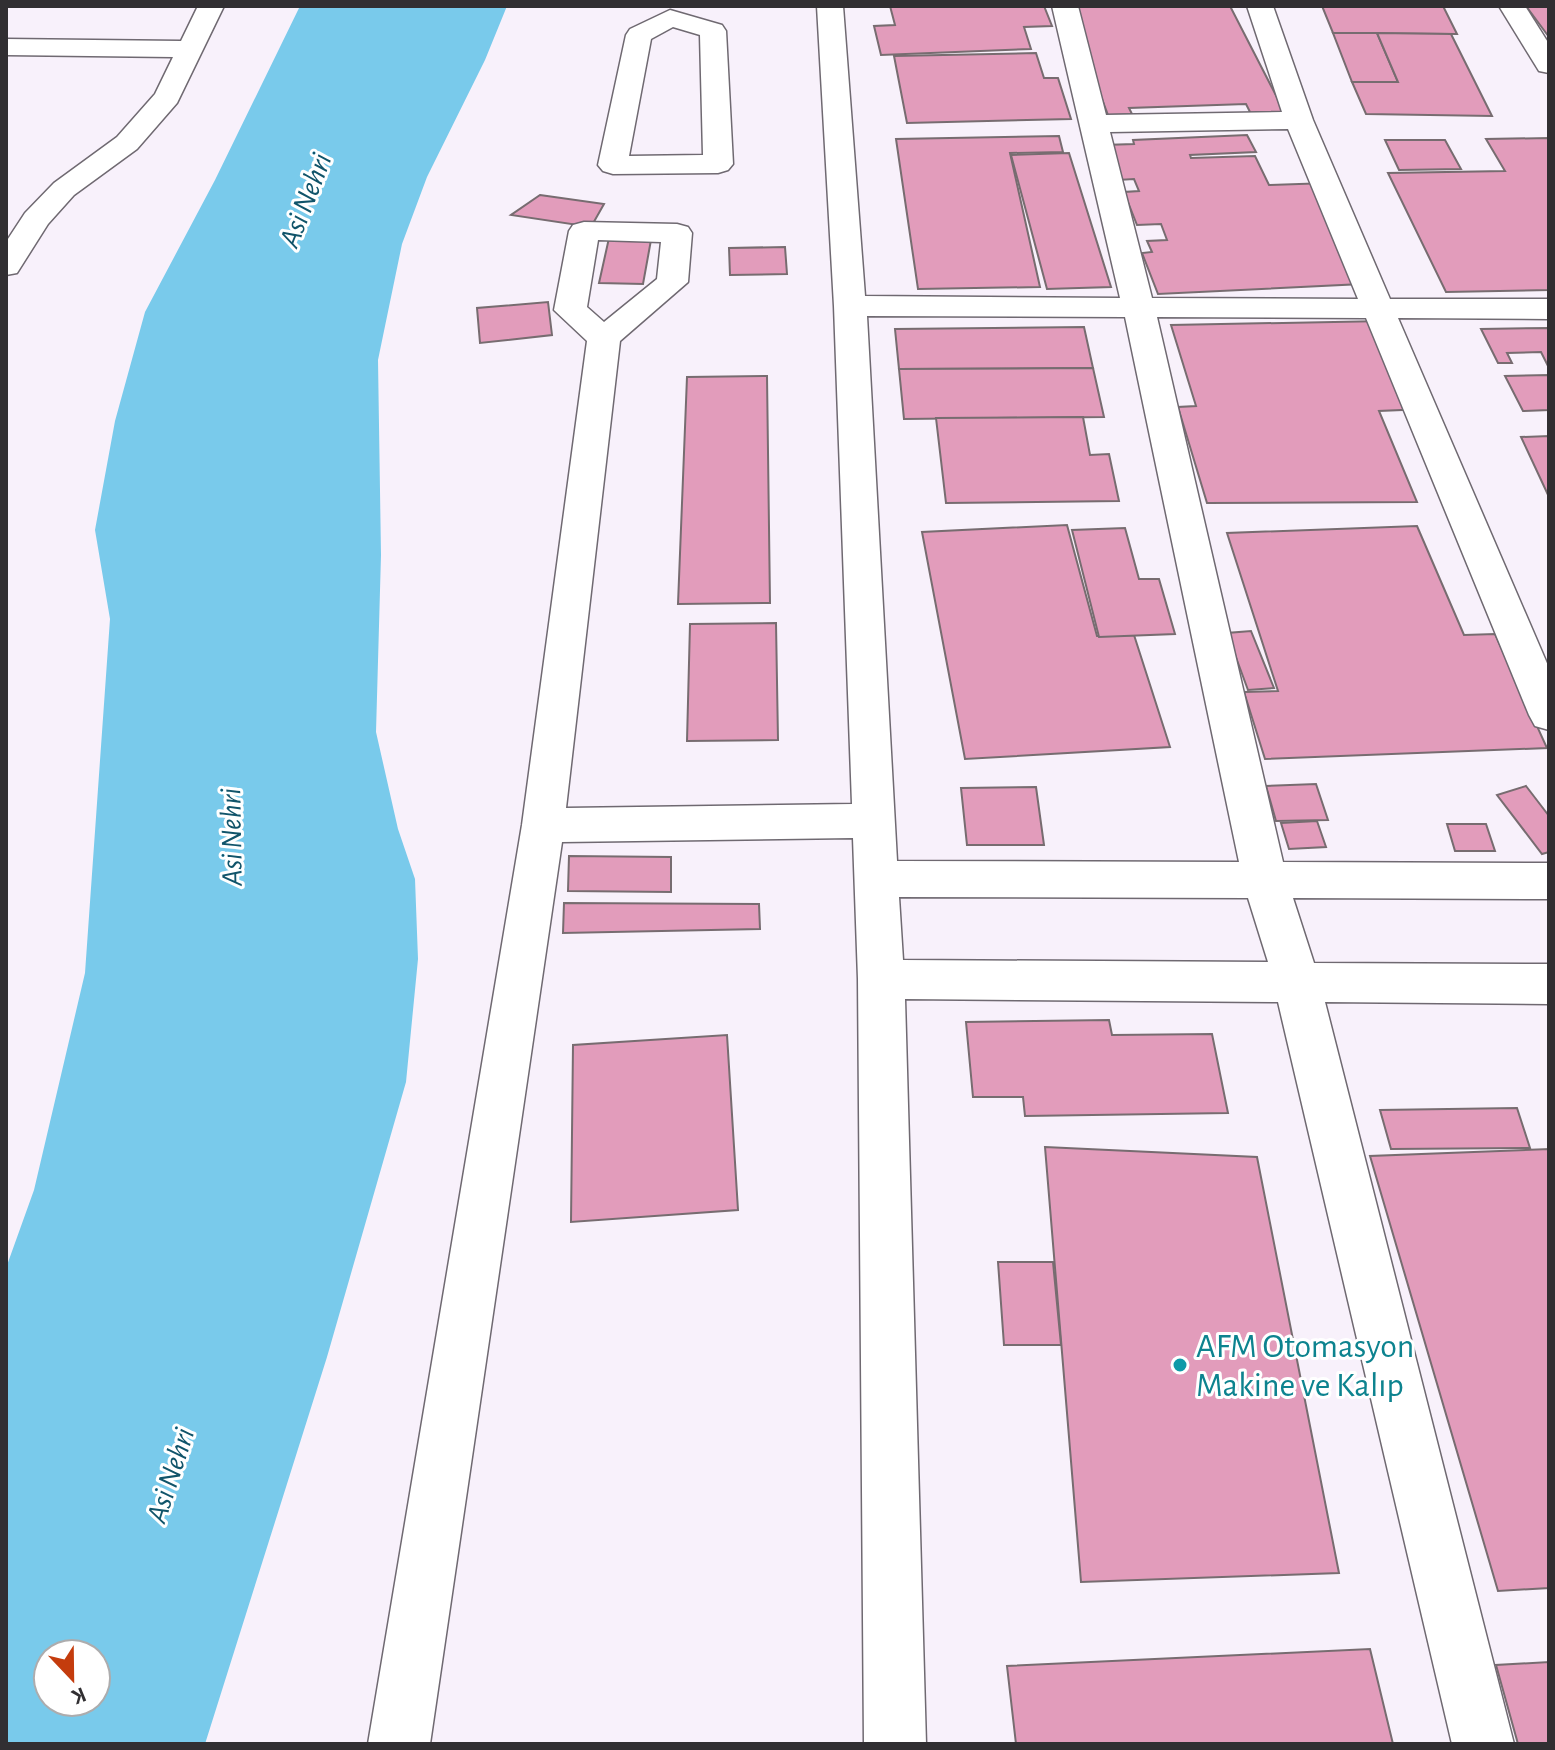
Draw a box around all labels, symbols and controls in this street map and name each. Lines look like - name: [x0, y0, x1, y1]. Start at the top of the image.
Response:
- water label: Asi Nehri: [274, 149, 337, 252]
- water label: Asi Nehri: [216, 788, 248, 887]
- place label: AFM Otomasyon Makine ve Kalıp: [1196, 1330, 1414, 1403]
- marker: AFM Otomasyon Makine ve Kalıp: [1171, 1356, 1189, 1374]
- water label: Asi Nehri: [141, 1424, 200, 1527]
- north arrow: [32, 1638, 112, 1718]
- text: K: [68, 1683, 89, 1709]

